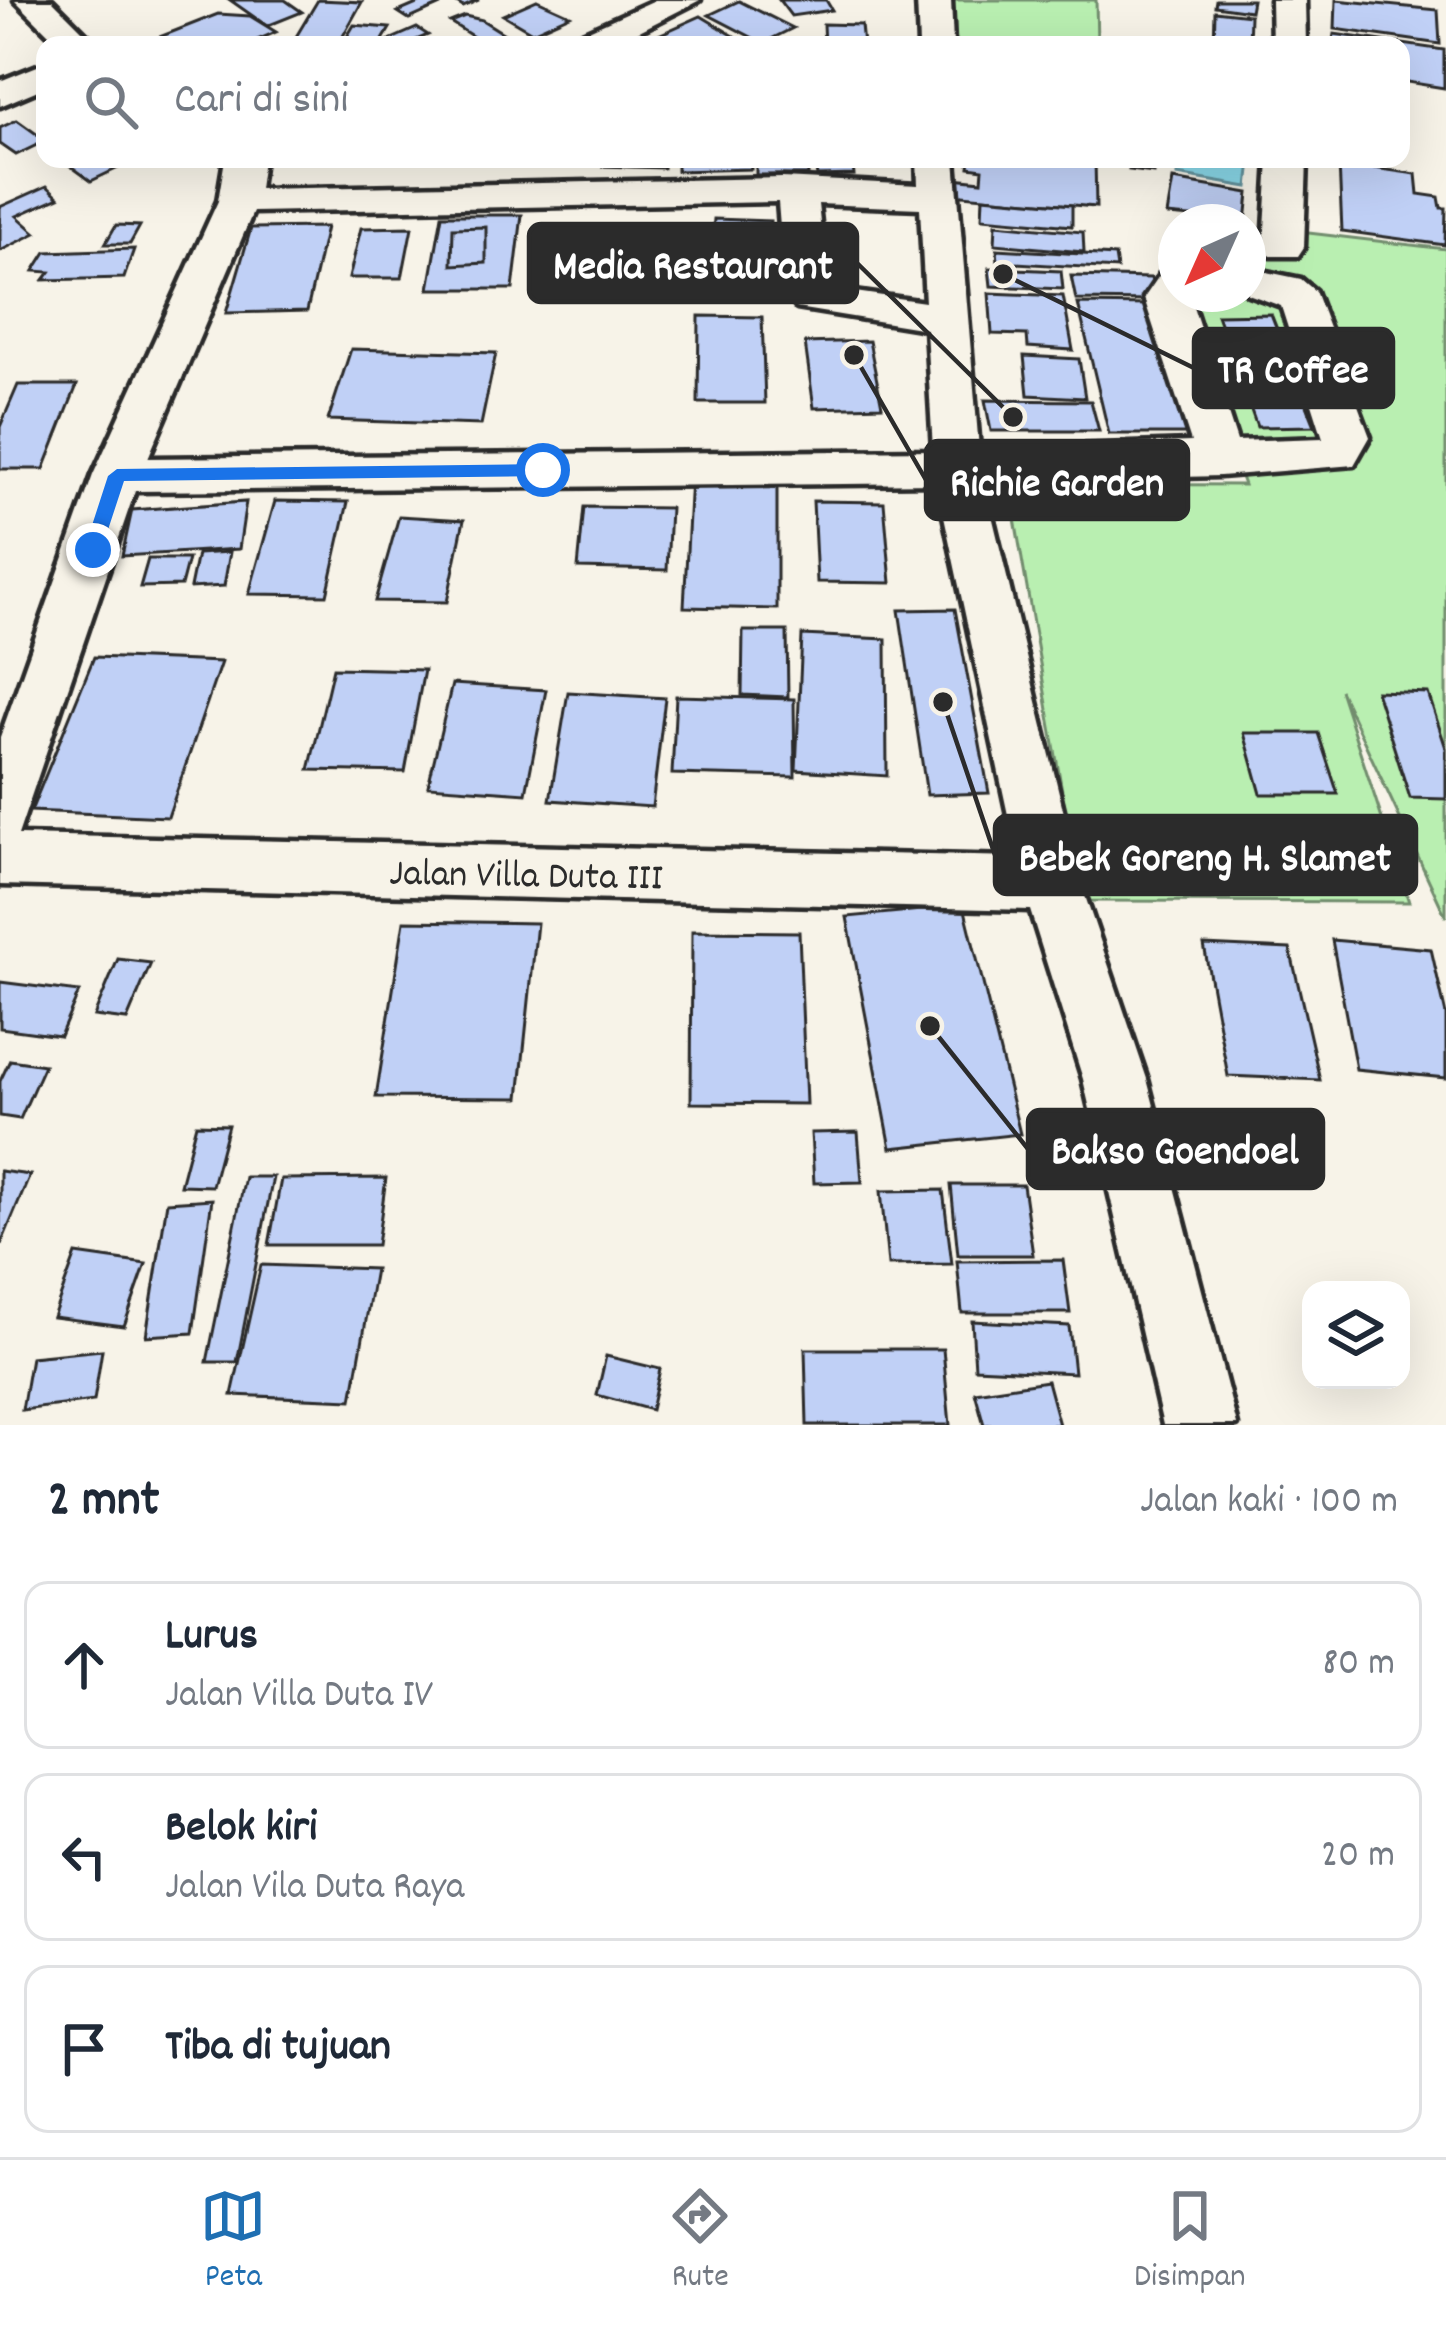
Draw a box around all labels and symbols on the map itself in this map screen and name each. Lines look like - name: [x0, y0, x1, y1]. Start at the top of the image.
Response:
- north arrow: [1158, 204, 1266, 312]
- callout: Media Restaurant: [529, 224, 857, 302]
- text: Media Restaurant: [553, 240, 833, 300]
- callout: TR Coffee: [1194, 329, 1393, 407]
- text: TR Coffee: [1217, 344, 1369, 404]
- callout: Richie Garden: [926, 441, 1188, 519]
- route start: [516, 443, 570, 497]
- text: Richie Garden: [950, 457, 1164, 517]
- route end: [66, 523, 120, 577]
- callout: Bebek Goreng H. Slamet: [995, 816, 1416, 894]
- text: Bebek Goreng H. Slamet: [1019, 832, 1392, 892]
- street label: Jalan Villa Duta III: [389, 849, 663, 908]
- callout: Bakso Goendoel: [1028, 1110, 1323, 1188]
- text: Bakso Goendoel: [1051, 1125, 1300, 1185]

